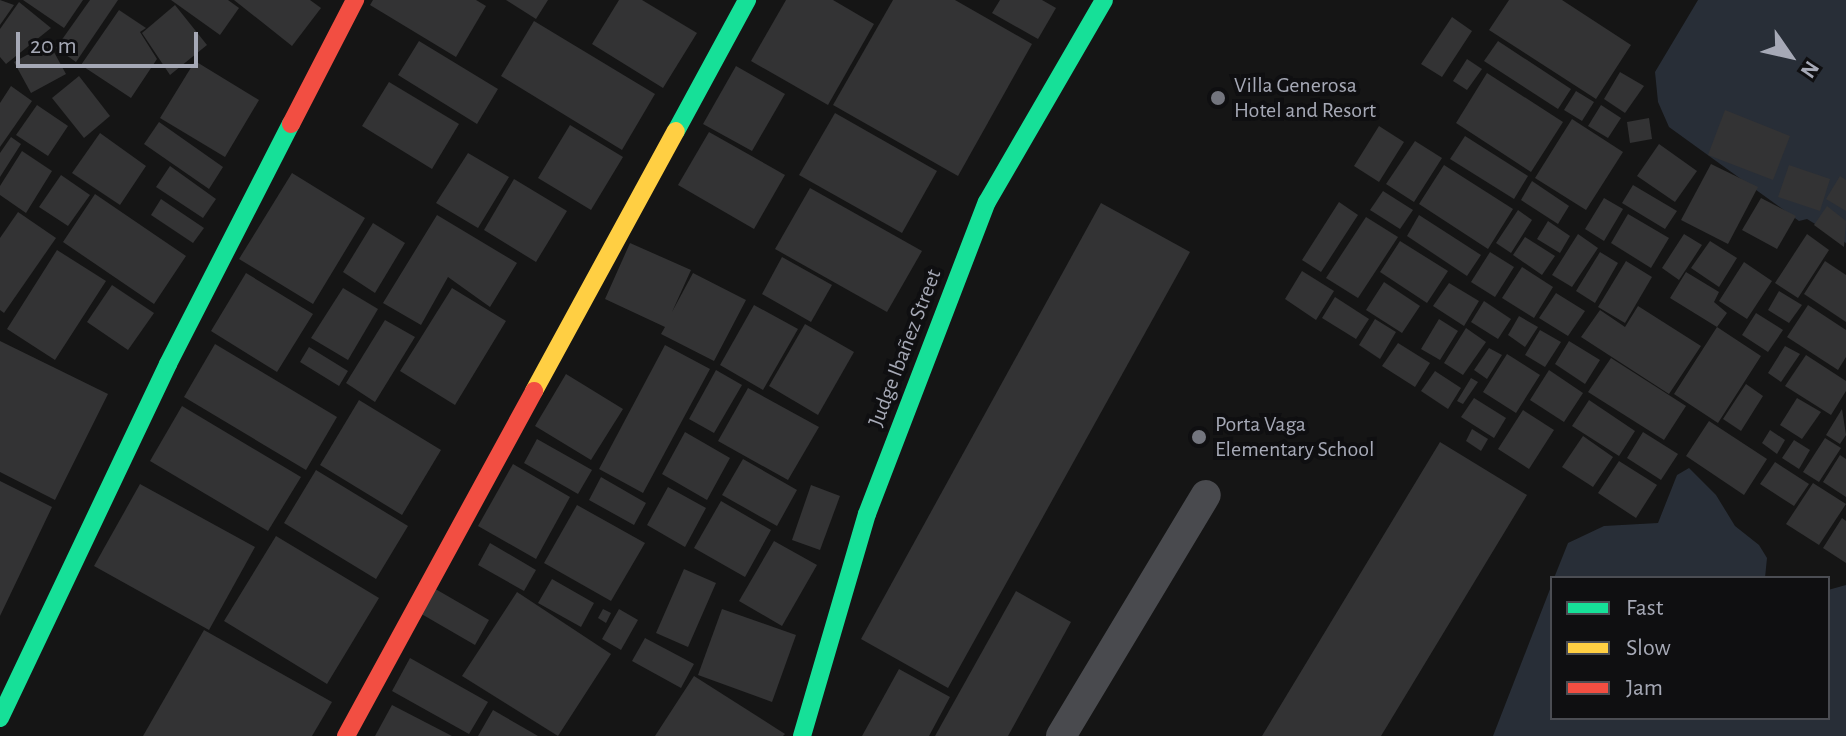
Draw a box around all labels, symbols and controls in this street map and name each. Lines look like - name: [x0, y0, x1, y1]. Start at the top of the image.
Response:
- scale bar: [20, 16, 202, 66]
- north arrow: [1750, 16, 1830, 96]
- text: 20 m: [30, 34, 77, 58]
- text: N: [1797, 57, 1823, 82]
- place label: Villa Generosa Hotel and Resort: [1234, 72, 1376, 124]
- marker: Villa Generosa Hotel and Resort: [1209, 89, 1227, 107]
- street label: Judge Ibañez Street: [863, 265, 947, 431]
- place label: Porta Vaga Elementary School: [1215, 411, 1374, 462]
- marker: Porta Vaga Elementary School: [1190, 428, 1208, 446]
- legend: [1550, 576, 1830, 720]
- text: Fast: [1626, 596, 1663, 620]
- text: Slow: [1626, 636, 1671, 660]
- text: Jam: [1626, 676, 1663, 700]

